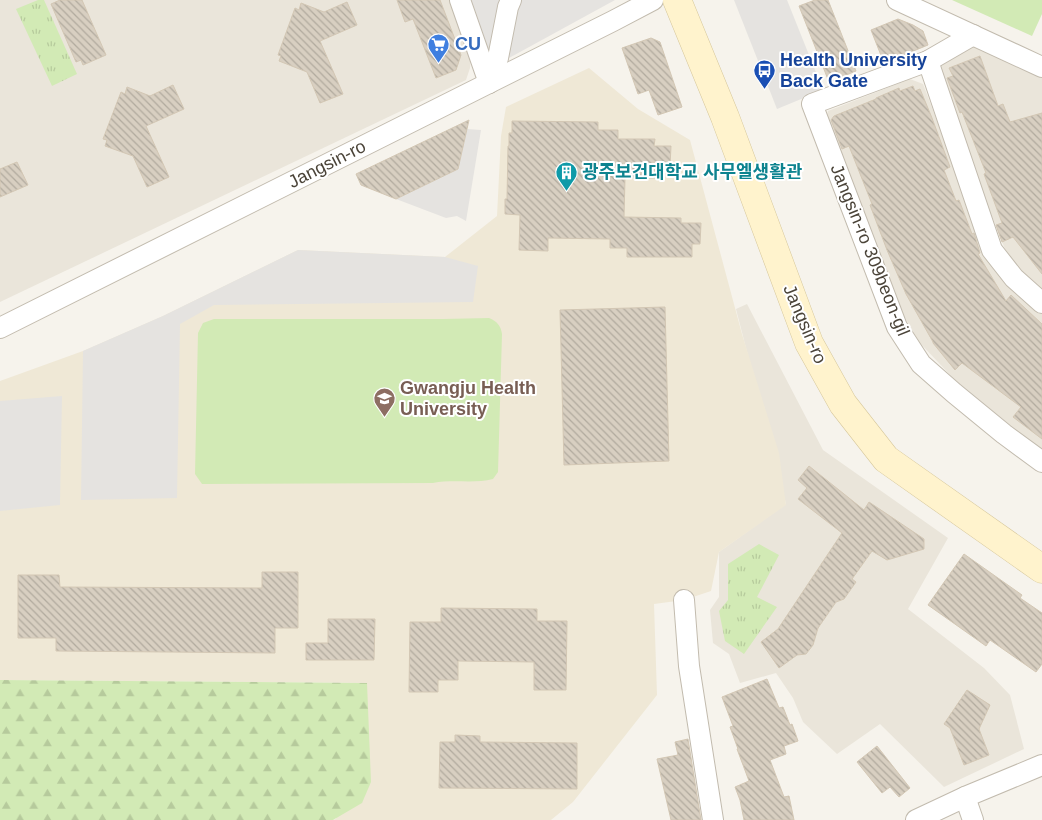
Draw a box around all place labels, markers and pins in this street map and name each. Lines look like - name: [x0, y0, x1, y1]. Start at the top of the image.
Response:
- supermarket icon: CU: [427, 32, 451, 63]
- place label: CU: [455, 34, 481, 54]
- place label: Health University Back Gate: [780, 50, 927, 91]
- bus stop icon: Health University Back Gate: [752, 58, 776, 89]
- building icon: 광주보건대학교 사무엘생활관: [554, 160, 578, 191]
- place label: 광주보건대학교 사무엘생활관: [582, 162, 803, 182]
- place label: Gwangju Health University: [400, 378, 536, 419]
- school or university icon: Gwangju Health University: [372, 386, 396, 417]

